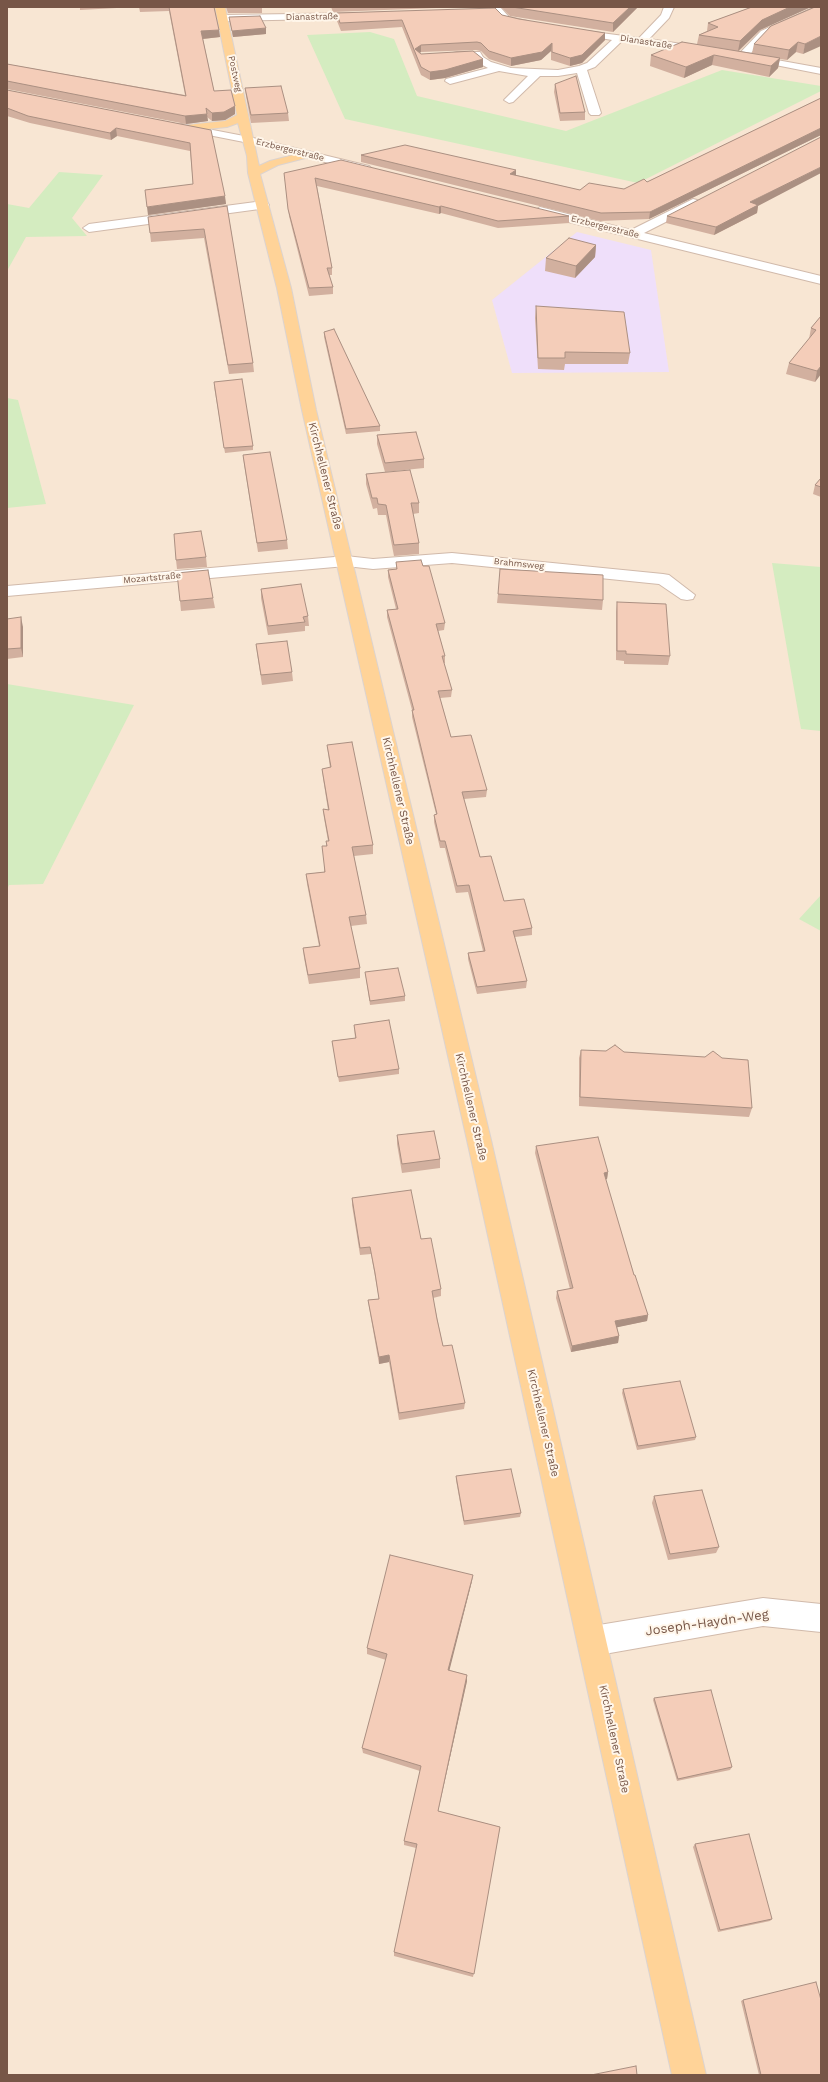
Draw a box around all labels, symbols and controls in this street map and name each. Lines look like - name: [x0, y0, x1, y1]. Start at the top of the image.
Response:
- street label: Dianastraße: [286, 11, 338, 23]
- street label: Dianastraße: [619, 33, 673, 51]
- street label: Postweg: [226, 55, 244, 93]
- street label: Erzbergerstraße: [255, 136, 325, 164]
- street label: Erzbergerstraße: [570, 213, 640, 241]
- street label: Kirchhellener Straße: [305, 421, 345, 531]
- street label: Brahmsweg: [493, 556, 545, 572]
- street label: Mozartstraße: [123, 570, 181, 586]
- street label: Kirchhellener Straße: [379, 736, 417, 846]
- street label: Kirchhellener Straße: [452, 1052, 490, 1162]
- street label: Kirchhellener Straße: [524, 1368, 562, 1478]
- street label: Joseph-Haydn-Weg: [644, 1607, 770, 1639]
- street label: Kirchhellener Straße: [596, 1684, 632, 1794]

